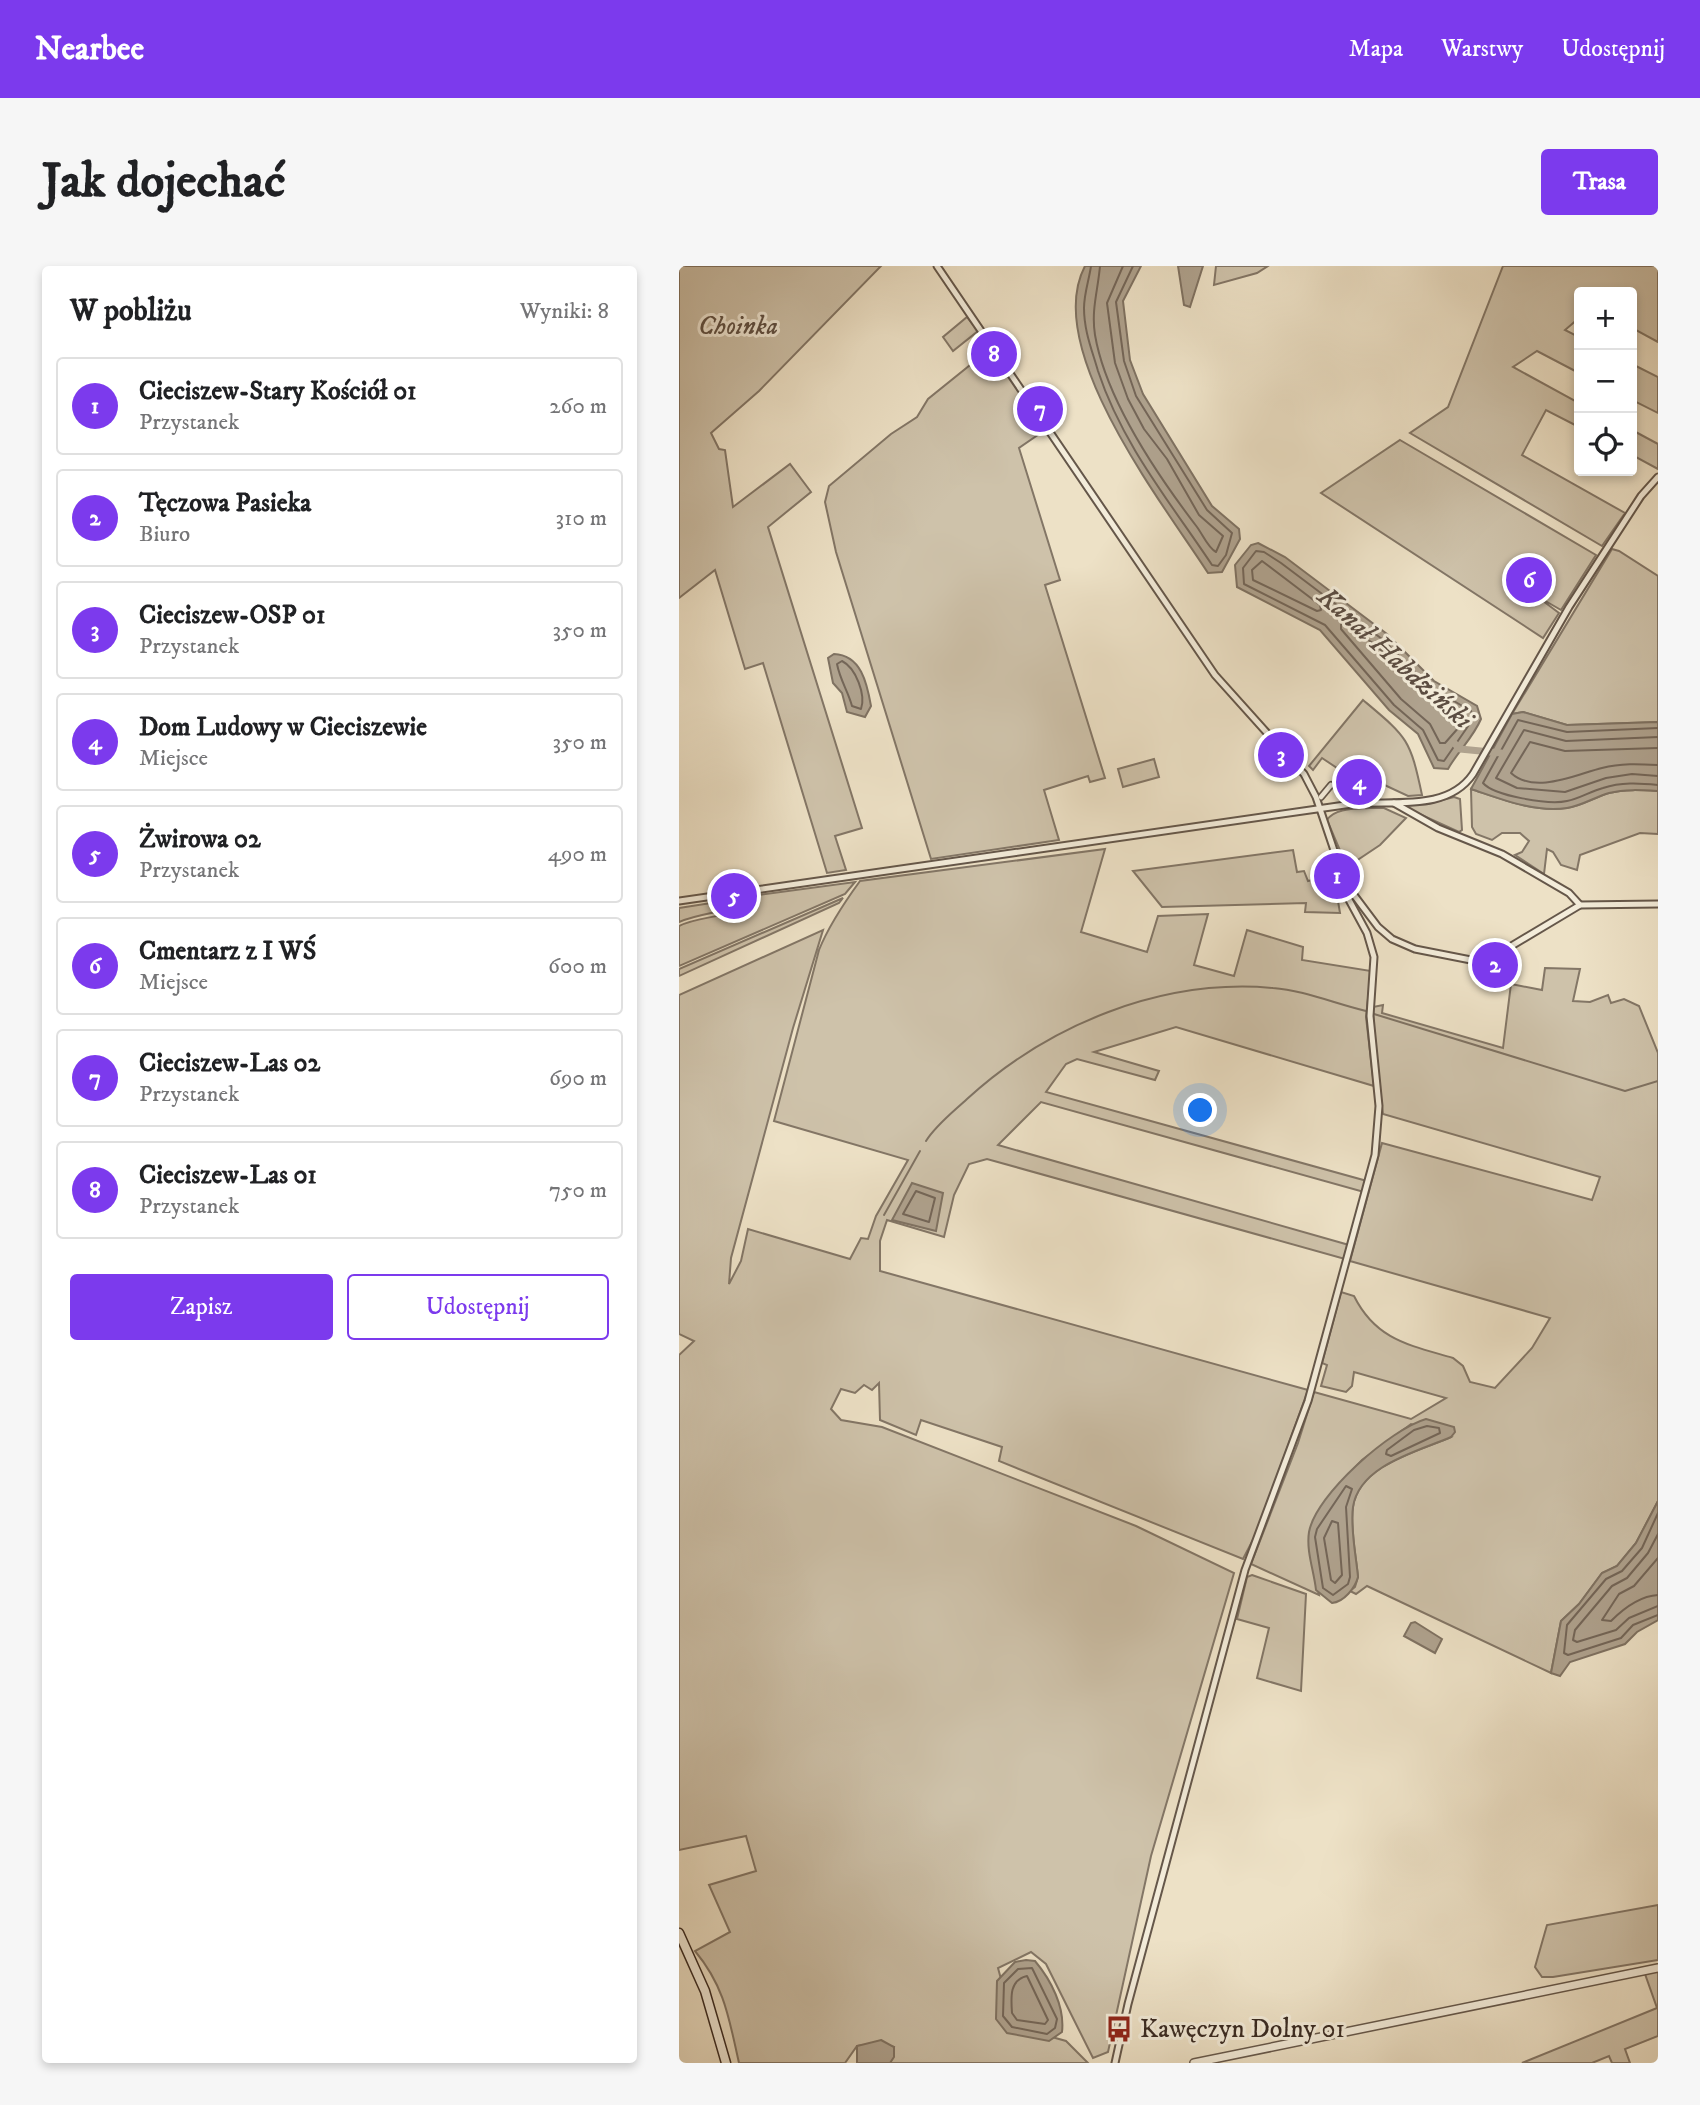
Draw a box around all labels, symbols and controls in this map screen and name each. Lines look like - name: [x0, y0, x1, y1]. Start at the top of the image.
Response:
- text: Nearbee: [35, 29, 144, 70]
- text: Mapa: [1349, 34, 1403, 64]
- text: Warstwy: [1441, 34, 1523, 64]
- text: Udostępnij: [1561, 34, 1665, 64]
- button: Trasa: [1541, 149, 1658, 215]
- text: Jak dojechać: [42, 151, 285, 213]
- map controls: [1574, 287, 1637, 476]
- button: +: [1574, 287, 1637, 350]
- text: W pobliżu: [70, 293, 192, 330]
- text: Wyniki: 8: [520, 297, 609, 326]
- park label: Choinka: [698, 310, 778, 343]
- pin: 8: [971, 328, 1017, 380]
- button: −: [1574, 350, 1637, 413]
- text: Cieciszew-Stary Kościół 01: [139, 375, 417, 408]
- pin: 7: [1017, 383, 1063, 435]
- text: 1: [91, 392, 99, 421]
- text: 260 m: [549, 392, 607, 421]
- text: Przystanek: [139, 408, 239, 437]
- button: locate: [1574, 413, 1637, 476]
- text: Tęczowa Pasieka: [139, 487, 311, 520]
- text: 2: [89, 504, 101, 533]
- text: 310 m: [555, 504, 607, 533]
- text: Biuro: [139, 520, 190, 549]
- pin: 6: [1506, 554, 1552, 606]
- water label: Kanał Habdziński: [1309, 578, 1481, 738]
- text: Cieciszew-OSP 01: [139, 599, 326, 632]
- text: 3: [91, 616, 99, 645]
- text: 350 m: [552, 616, 607, 645]
- text: Przystanek: [139, 632, 239, 661]
- text: Dom Ludowy w Cieciszewie: [139, 711, 427, 744]
- text: 4: [88, 728, 102, 757]
- text: 350 m: [552, 728, 607, 757]
- pin: 3: [1258, 729, 1304, 781]
- text: Miejsce: [139, 744, 208, 773]
- pin: 4: [1336, 756, 1382, 808]
- text: Żwirowa 02: [139, 823, 261, 856]
- text: 5: [89, 840, 101, 869]
- text: 490 m: [548, 840, 607, 869]
- pin: 1: [1314, 850, 1360, 902]
- text: Przystanek: [139, 856, 239, 885]
- pin: 5: [711, 870, 757, 922]
- text: Cmentarz z I WŚ: [139, 935, 316, 968]
- pin: 2: [1472, 939, 1518, 991]
- text: 6: [89, 952, 101, 981]
- text: 600 m: [548, 952, 607, 981]
- text: Miejsce: [139, 968, 208, 997]
- text: Cieciszew-Las 02: [139, 1047, 320, 1080]
- text: 7: [89, 1064, 101, 1093]
- text: 690 m: [549, 1064, 607, 1093]
- text: Przystanek: [139, 1080, 239, 1109]
- your location: [1183, 1093, 1217, 1127]
- text: Cieciszew-Las 01: [139, 1159, 317, 1192]
- text: 8: [89, 1176, 101, 1205]
- text: 750 m: [549, 1176, 607, 1205]
- text: Przystanek: [139, 1192, 239, 1221]
- button: Zapisz: [70, 1274, 333, 1340]
- button: Udostępnij: [347, 1274, 609, 1340]
- place label: Kawęczyn Dolny 01: [1140, 2013, 1345, 2046]
- bus stop icon: Kawęczyn Dolny 01: [1104, 2014, 1134, 2044]

